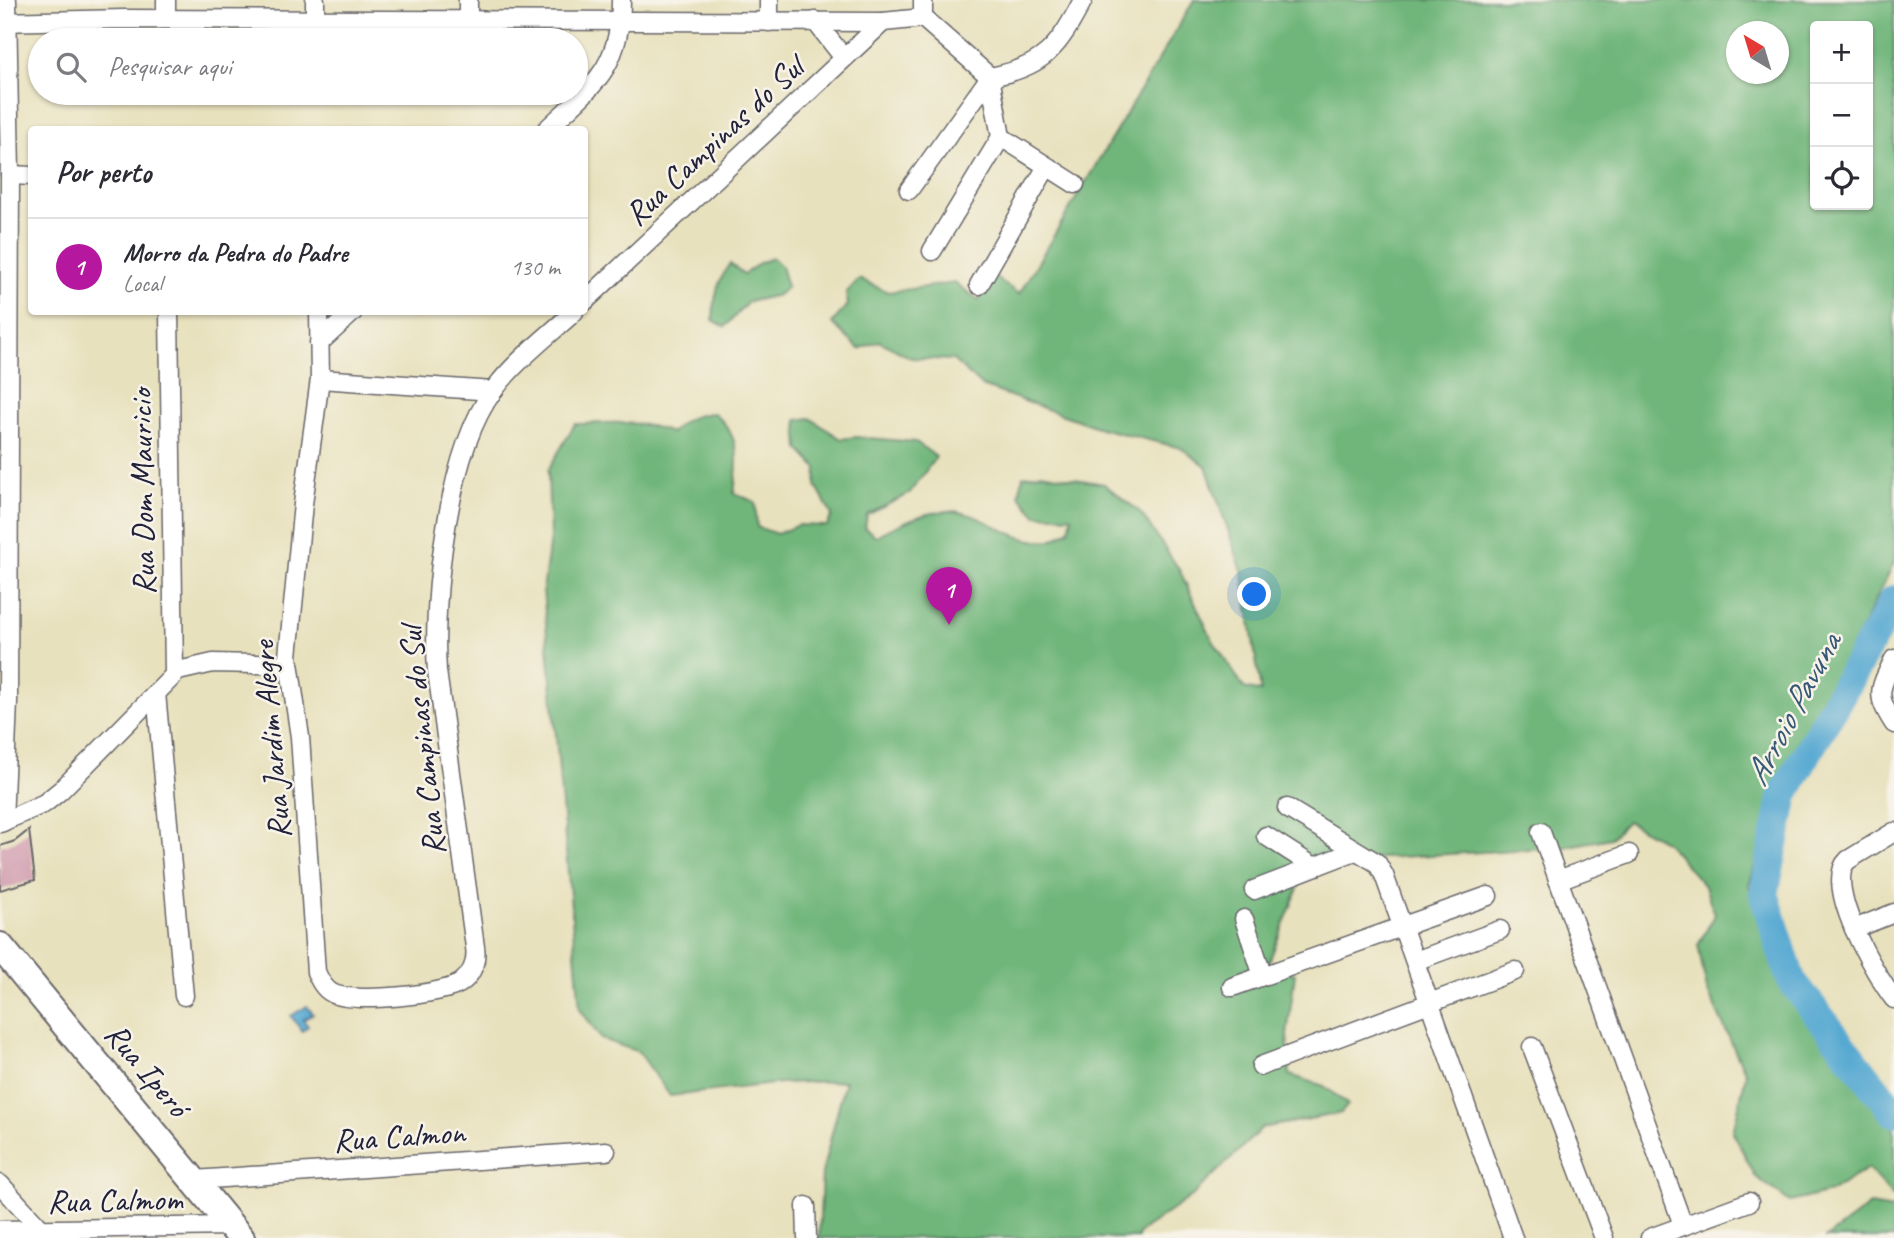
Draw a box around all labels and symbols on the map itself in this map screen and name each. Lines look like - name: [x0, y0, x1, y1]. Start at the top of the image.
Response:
- north arrow: [1726, 21, 1789, 84]
- street label: Rua Campinas do Sul: [615, 43, 816, 234]
- street label: Rua Dom Mauricio: [119, 385, 165, 595]
- pin: 1: [926, 567, 972, 625]
- your location: [1237, 577, 1271, 611]
- street label: Rua Campinas do Sul: [389, 619, 455, 857]
- water label: Arroio Pavuna: [1734, 622, 1853, 793]
- street label: Rua Jardim Alegre: [241, 637, 301, 841]
- street label: Rua Iperó: [96, 1014, 202, 1129]
- street label: Rua Calmon: [332, 1110, 468, 1162]
- street label: Rua Calmom: [47, 1178, 185, 1222]

